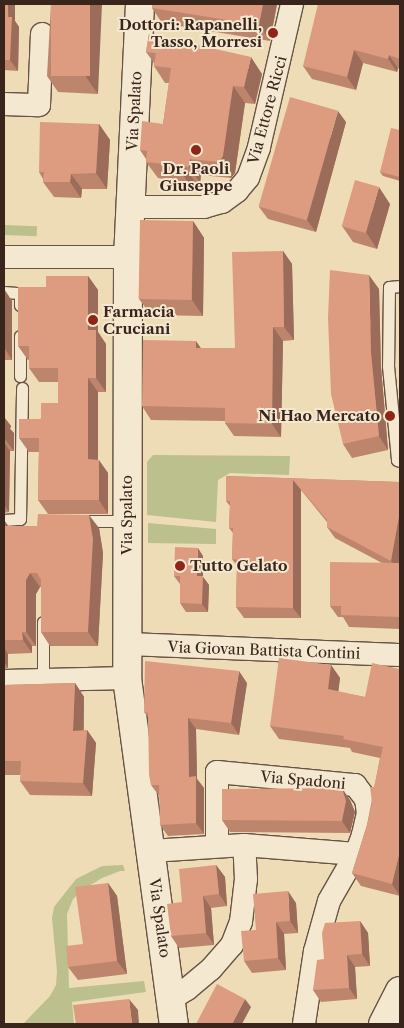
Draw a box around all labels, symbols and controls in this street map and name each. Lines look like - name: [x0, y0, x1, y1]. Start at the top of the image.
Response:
- place label: Dottori: Rapanelli, Tasso, Morresi: [119, 15, 262, 50]
- marker: Dottori: Rapanelli, Tasso, Morresi: [266, 26, 280, 40]
- street label: Via Ettore Ricci: [244, 54, 290, 166]
- street label: Via Spalato: [123, 70, 145, 152]
- marker: Dr. Paoli Giuseppe: [189, 143, 203, 157]
- place label: Dr. Paoli Giuseppe: [160, 159, 232, 194]
- place label: Farmacia Cruciani: [103, 302, 175, 337]
- marker: Farmacia Cruciani: [87, 314, 99, 326]
- place label: Ni Hao Mercato: [258, 407, 380, 425]
- marker: Ni Hao Mercato: [384, 410, 396, 422]
- street label: Via Spalato: [118, 475, 136, 555]
- place label: Tutto Gelato: [190, 557, 288, 575]
- marker: Tutto Gelato: [174, 560, 186, 572]
- street label: Via Giovan Battista Contini: [167, 638, 361, 662]
- street label: Via Spadoni: [260, 767, 346, 793]
- street label: Via Spalato: [146, 877, 174, 959]

